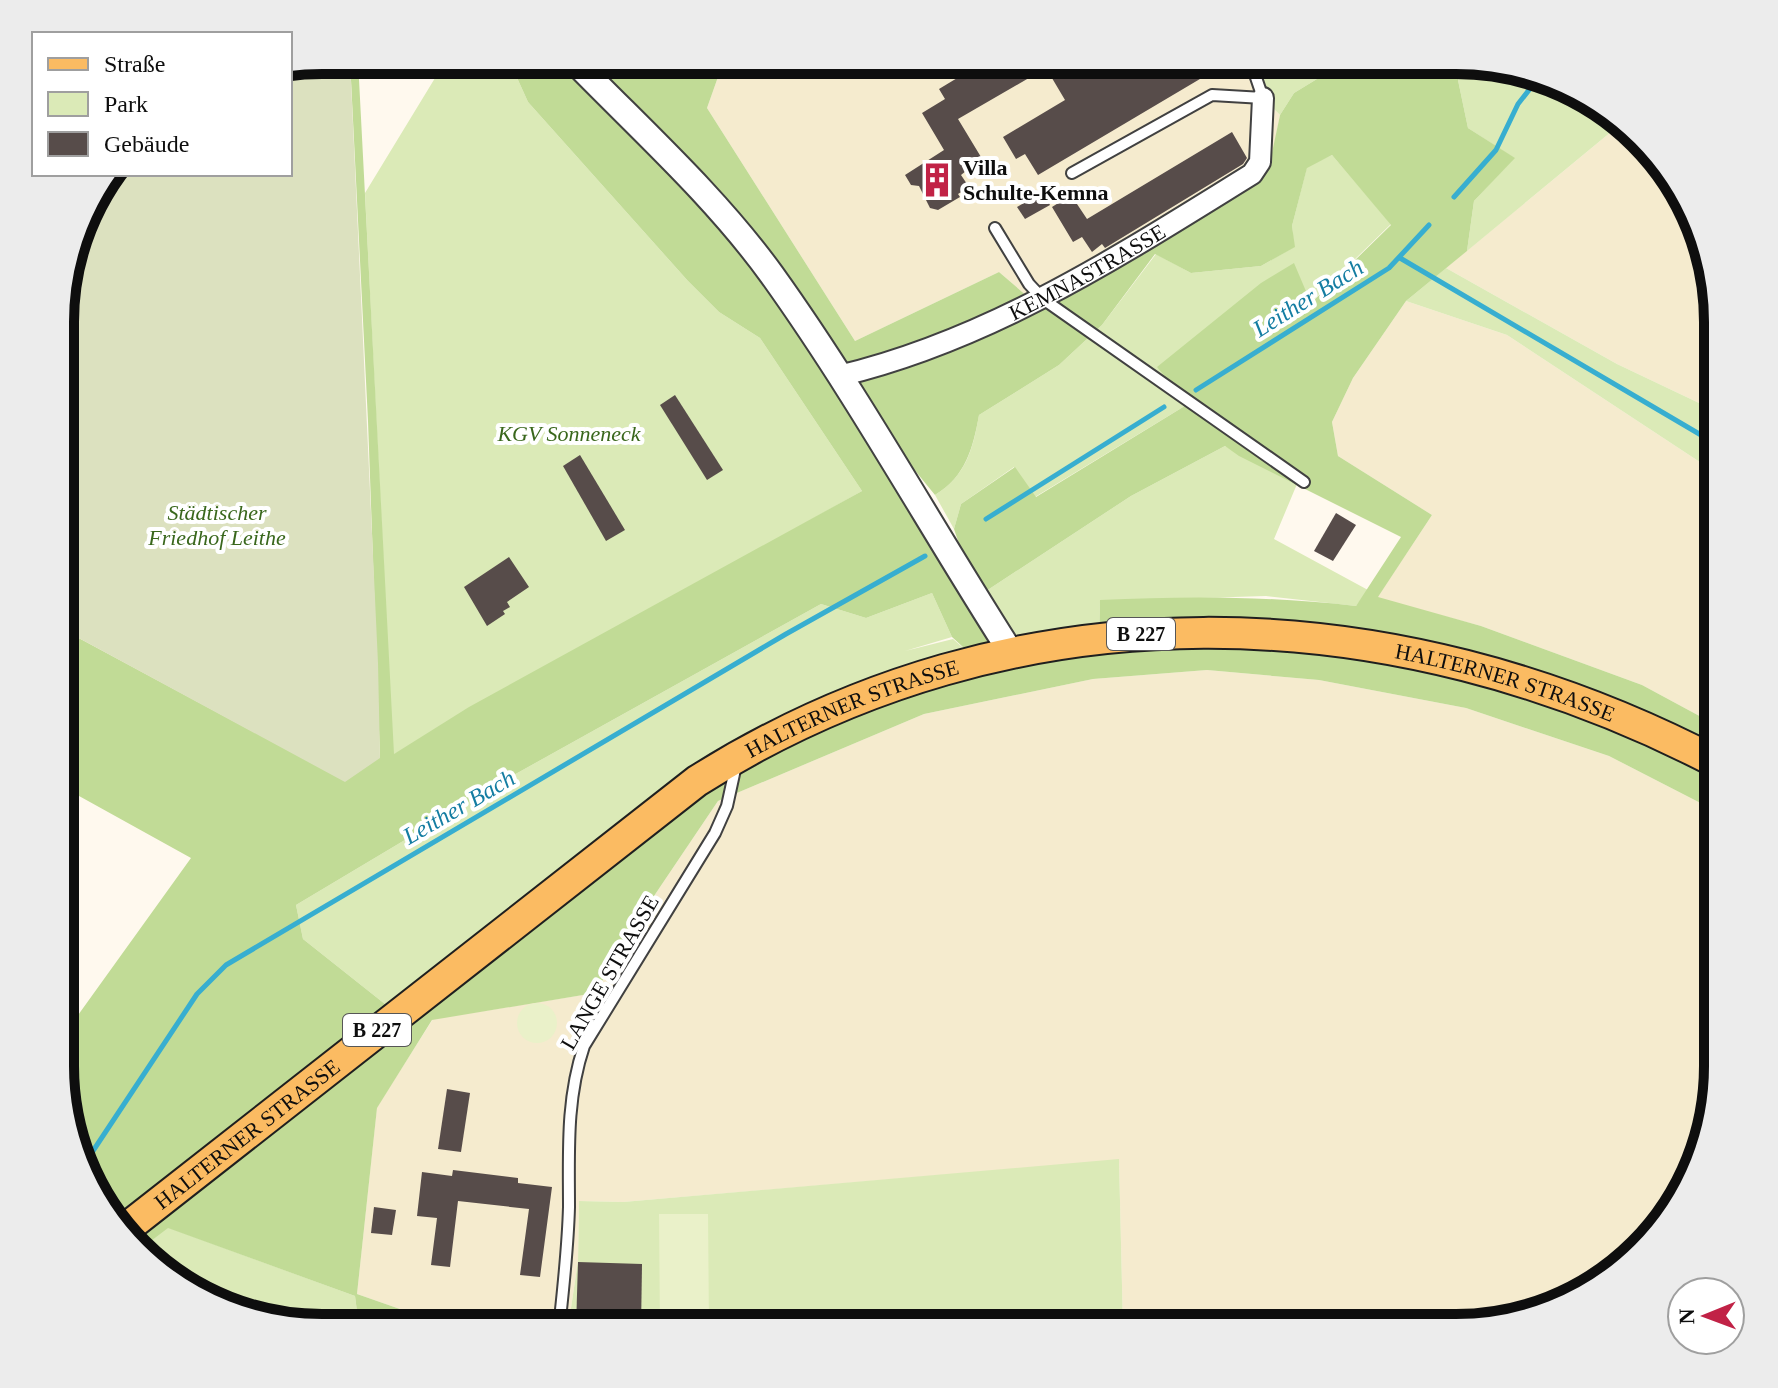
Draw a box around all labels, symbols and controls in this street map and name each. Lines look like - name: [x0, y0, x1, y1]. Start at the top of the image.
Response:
- legend: [32, 32, 292, 176]
- text: Straße: [104, 51, 165, 77]
- text: Park: [104, 91, 148, 117]
- text: Gebäude: [104, 131, 189, 157]
- place label: Villa Schulte-Kemna: [963, 155, 1108, 205]
- building icon: Villa Schulte-Kemna: [918, 161, 956, 199]
- street label: KEMNASTRASSE: [1005, 219, 1170, 325]
- water label: Leither Bach: [1247, 254, 1368, 343]
- park label: KGV Sonneneck: [496, 421, 642, 446]
- park label: Städtischer Friedhof Leithe: [147, 500, 286, 550]
- road number: B 227: [1107, 618, 1175, 650]
- street label: HALTERNER STRASSE: [1393, 638, 1619, 727]
- street label: HALTERNER STRASSE: [741, 654, 962, 763]
- water label: Leither Bach: [398, 765, 519, 850]
- street label: LANGE STRASSE: [555, 891, 664, 1054]
- road number: B 227: [343, 1014, 411, 1046]
- street label: HALTERNER STRASSE: [149, 1054, 345, 1215]
- north arrow: [1666, 1276, 1746, 1356]
- text: N: [1674, 1308, 1699, 1325]

